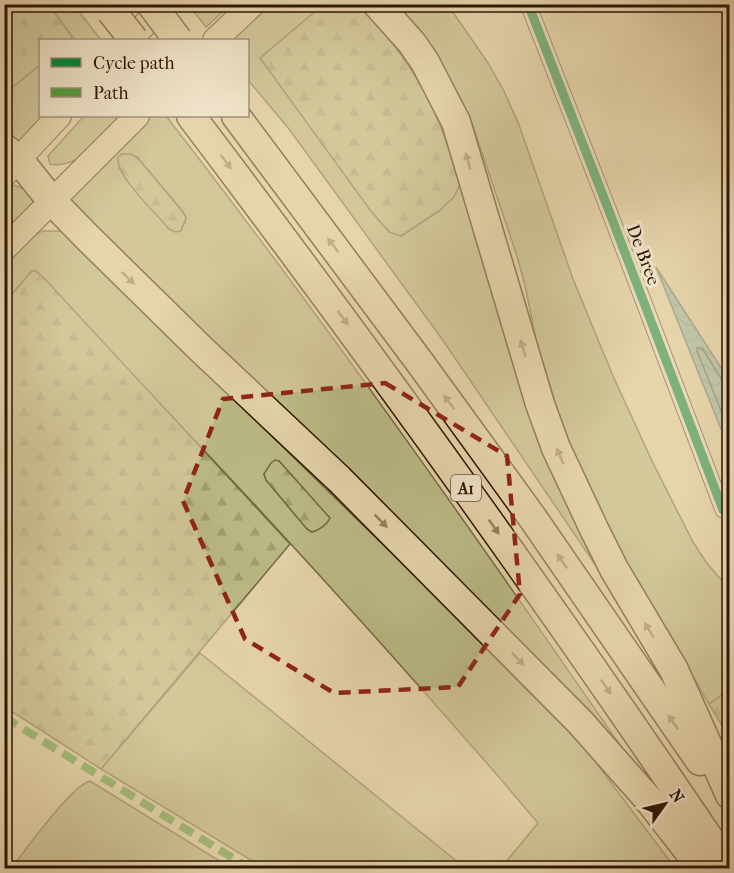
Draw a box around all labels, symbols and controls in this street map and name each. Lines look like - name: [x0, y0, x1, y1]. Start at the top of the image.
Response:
- legend: [39, 39, 249, 117]
- text: Cycle path: [93, 53, 174, 74]
- text: Path: [93, 83, 129, 104]
- one-way arrow: [463, 152, 472, 170]
- one-way arrow: [220, 155, 232, 170]
- street label: De Bree: [622, 222, 664, 289]
- one-way arrow: [328, 238, 340, 253]
- one-way arrow: [121, 270, 135, 284]
- one-way arrow: [337, 310, 349, 326]
- one-way arrow: [518, 339, 527, 357]
- one-way arrow: [443, 395, 455, 411]
- one-way arrow: [555, 447, 565, 465]
- road number: A1: [451, 475, 481, 501]
- one-way arrow: [373, 513, 387, 527]
- one-way arrow: [488, 519, 500, 535]
- one-way arrow: [557, 553, 568, 569]
- one-way arrow: [644, 622, 655, 638]
- one-way arrow: [510, 652, 524, 666]
- one-way arrow: [600, 678, 612, 694]
- one-way arrow: [667, 714, 679, 730]
- north arrow: [635, 774, 695, 834]
- text: N: [666, 786, 689, 807]

